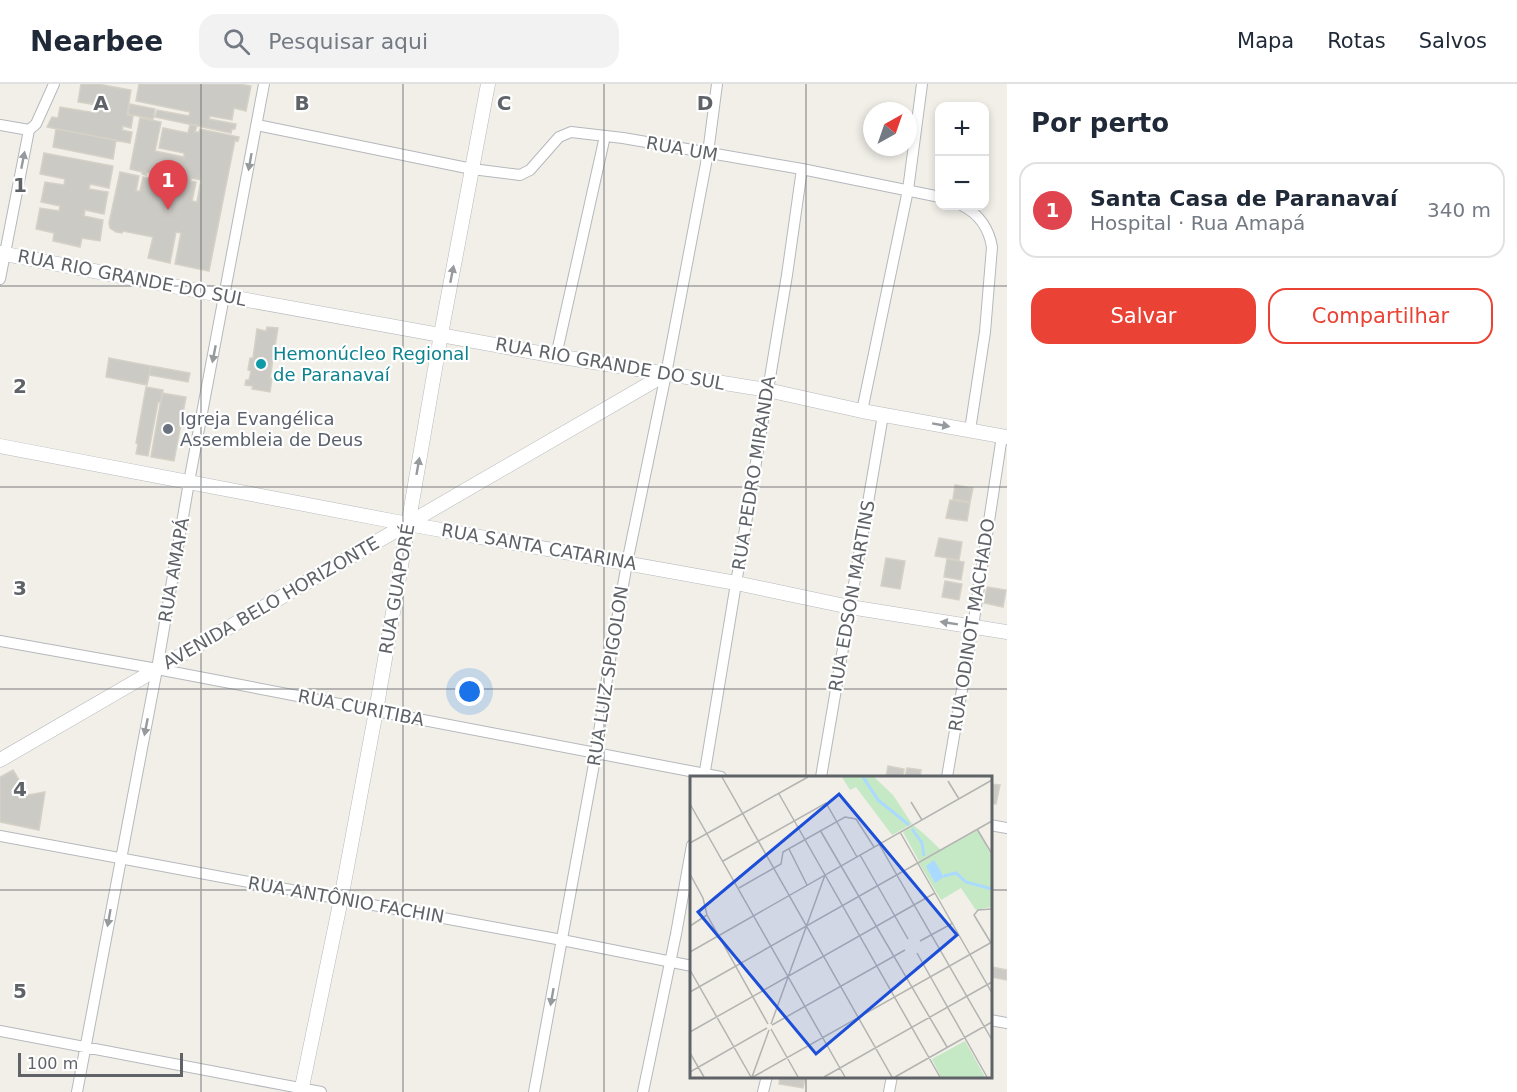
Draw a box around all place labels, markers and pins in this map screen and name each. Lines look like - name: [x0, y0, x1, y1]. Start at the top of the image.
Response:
- pin: 1: [148, 160, 188, 210]
- place label: Hemonúcleo Regional de Paranavaí: [273, 343, 469, 385]
- marker: Hemonúcleo Regional de Paranavaí: [254, 357, 268, 371]
- place label: Igreja Evangélica Assembleia de Deus: [180, 408, 363, 450]
- marker: Igreja Evangélica Assembleia de Deus: [161, 422, 175, 436]

